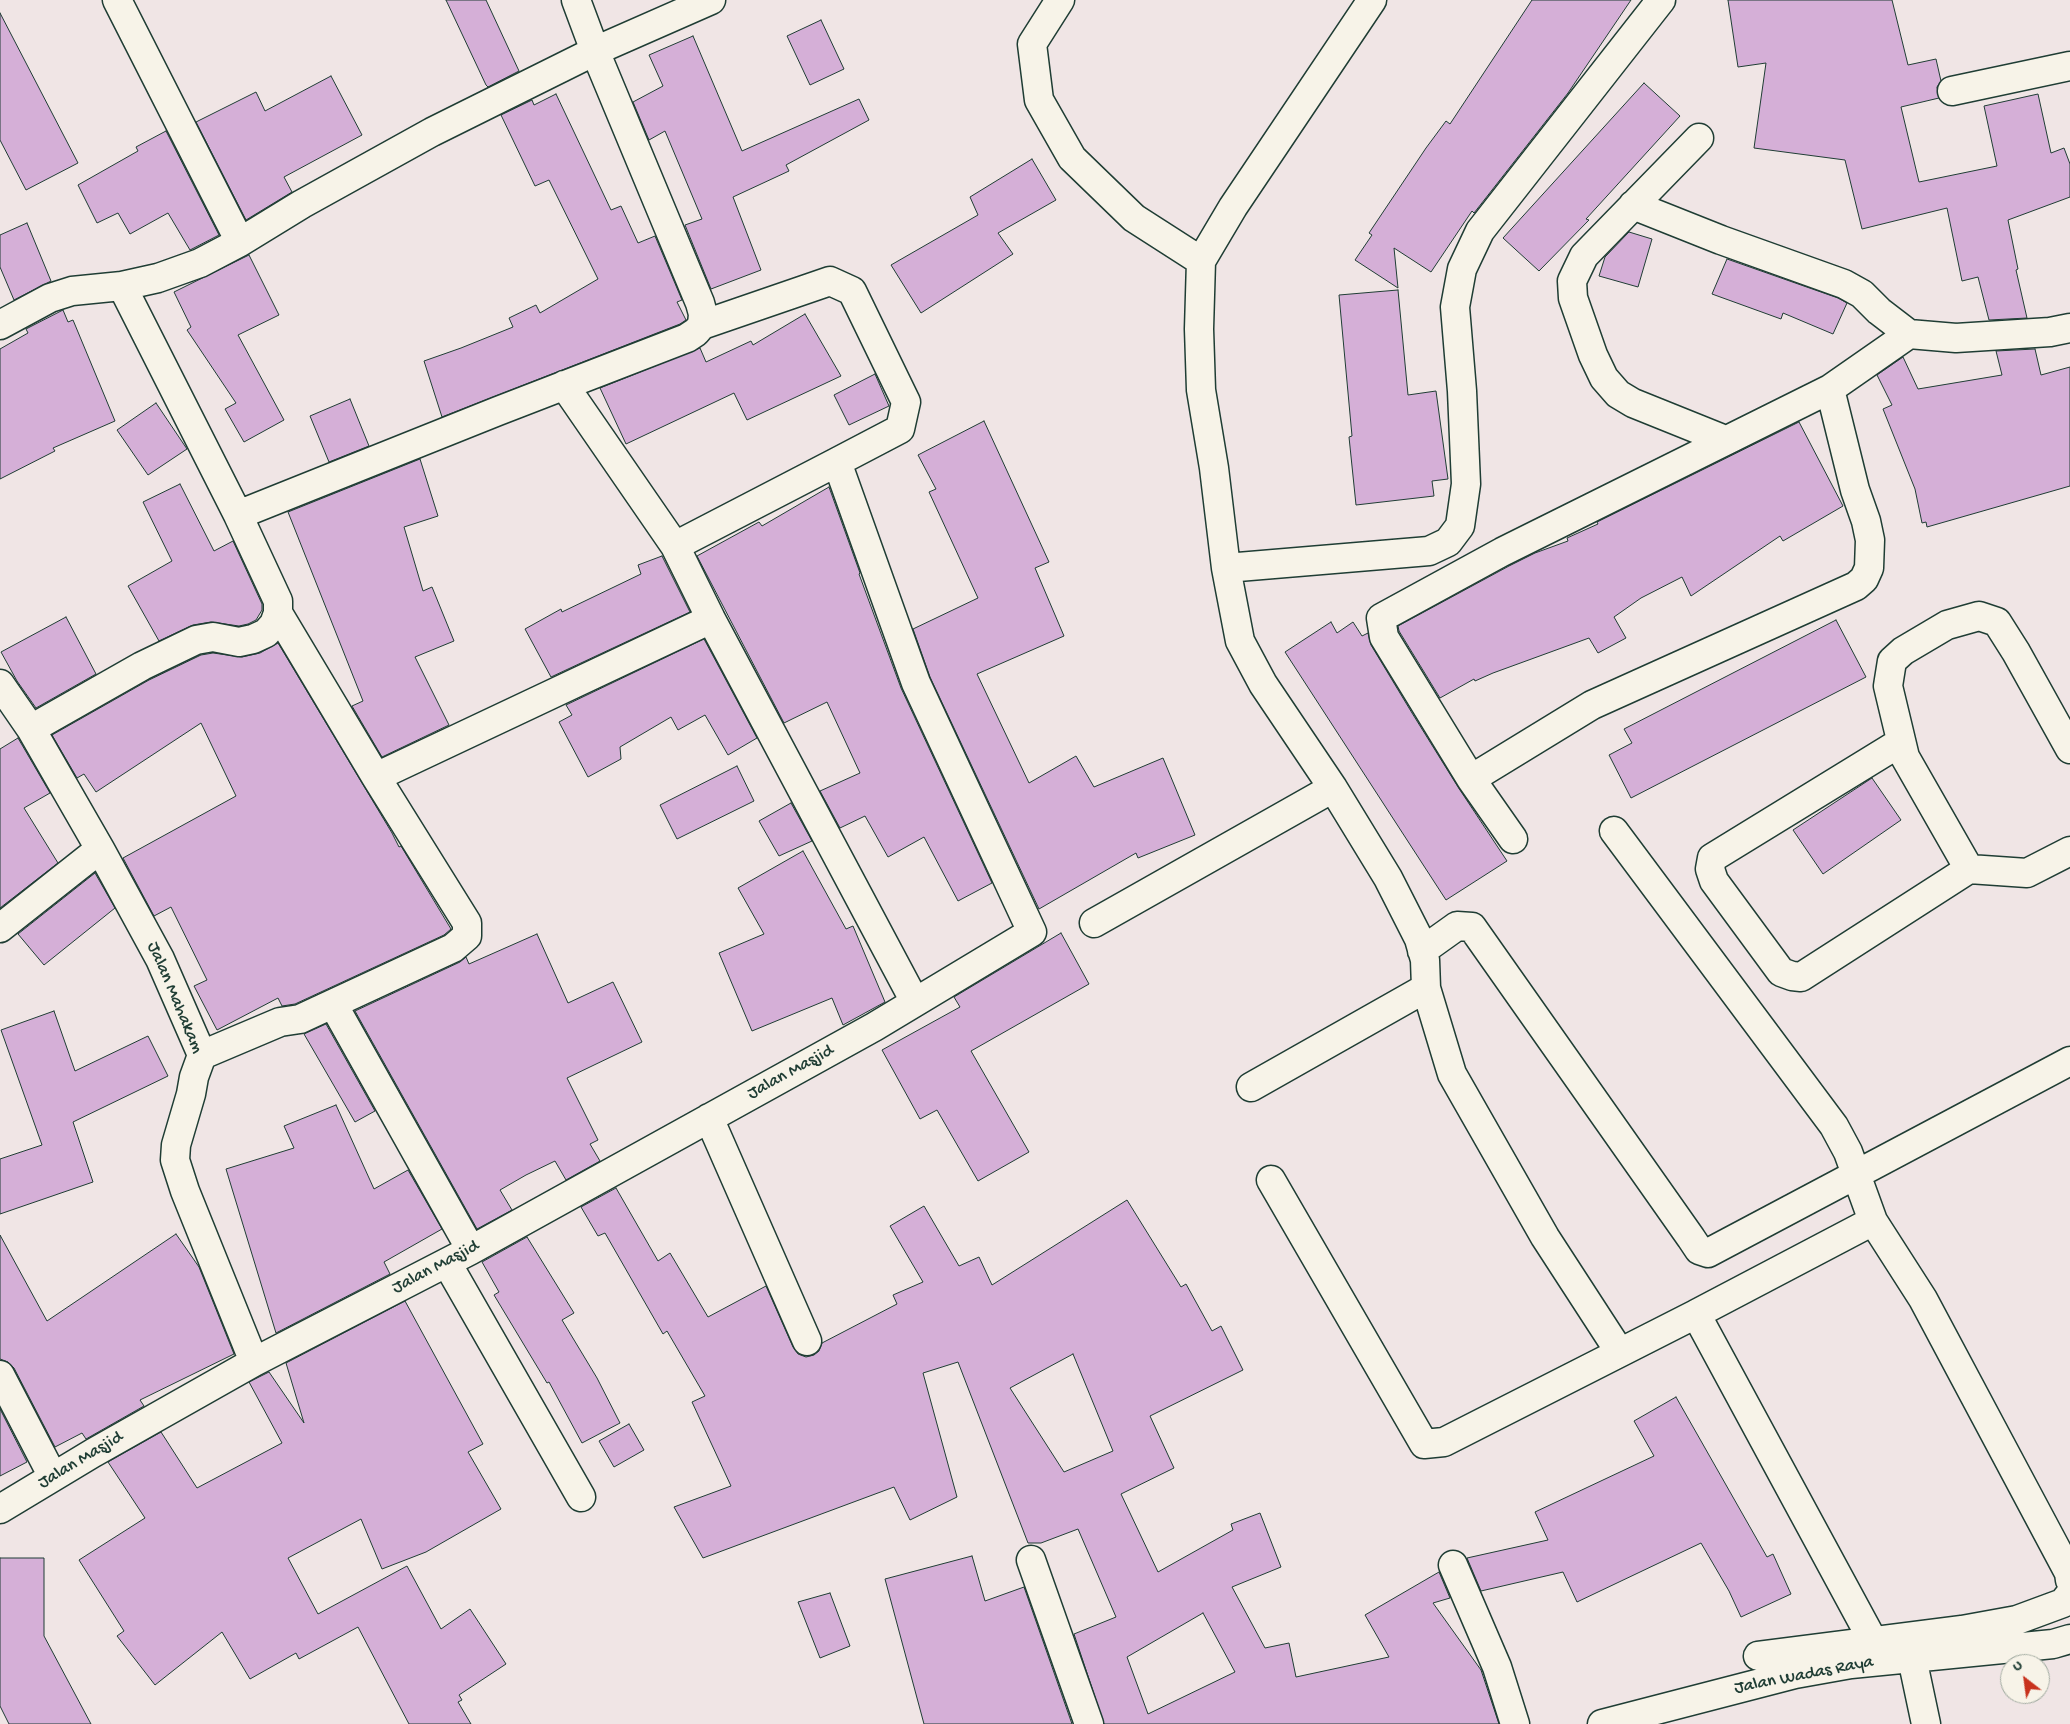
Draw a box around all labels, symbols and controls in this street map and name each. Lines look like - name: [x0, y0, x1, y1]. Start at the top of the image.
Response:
- street label: Jalan Mahakam: [141, 939, 207, 1057]
- street label: Jalan Masjid: [744, 1041, 838, 1105]
- street label: Jalan Masjid: [389, 1236, 483, 1300]
- street label: Jalan Masjid: [35, 1427, 127, 1495]
- street label: Jalan Wadas Raya: [1733, 1652, 1875, 1700]
- north arrow: [2000, 1654, 2050, 1704]
- text: U: [2010, 1657, 2026, 1676]

